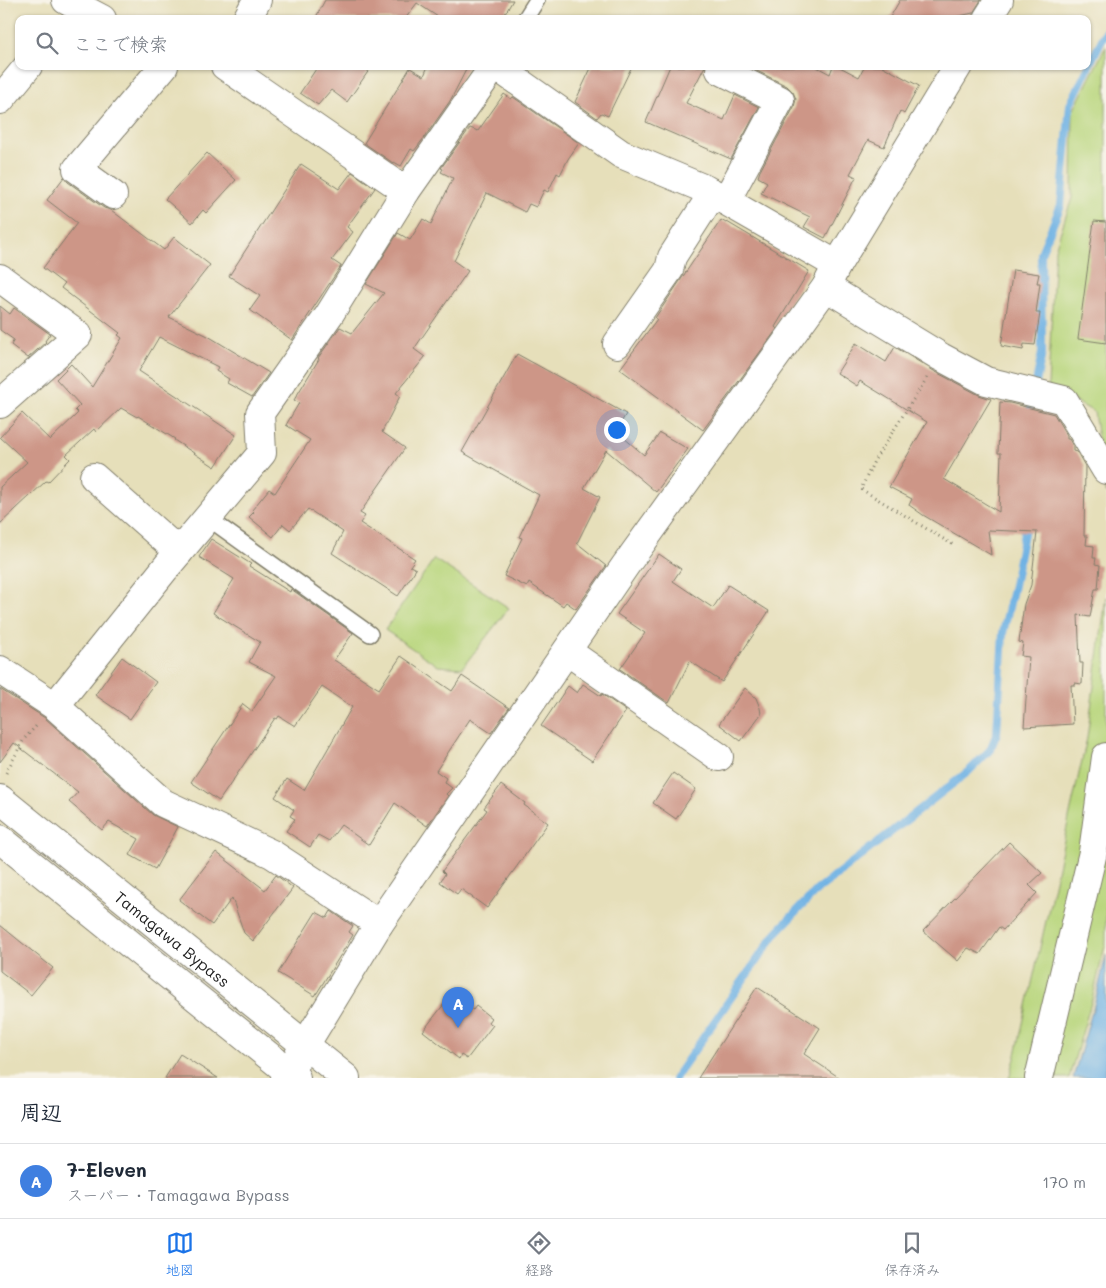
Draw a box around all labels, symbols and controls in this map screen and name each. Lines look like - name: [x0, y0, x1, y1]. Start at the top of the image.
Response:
- search box: [15, 15, 1091, 70]
- icon: search: [33, 29, 61, 57]
- text: ここで検索: [73, 31, 168, 56]
- your location: [604, 417, 630, 443]
- street label: Tamagawa Bypass: [111, 886, 235, 991]
- pin: A: [442, 987, 474, 1028]
- text: 周辺: [20, 1098, 62, 1125]
- text: 7-Eleven: [67, 1157, 147, 1182]
- text: A: [30, 1171, 42, 1192]
- text: 170 m: [1042, 1171, 1086, 1192]
- text: スーパー · Tamagawa Bypass: [67, 1184, 290, 1205]
- tab: 地図: [166, 1229, 194, 1279]
- tab: 経路: [525, 1229, 553, 1279]
- tab: 保存済み: [884, 1229, 940, 1279]

